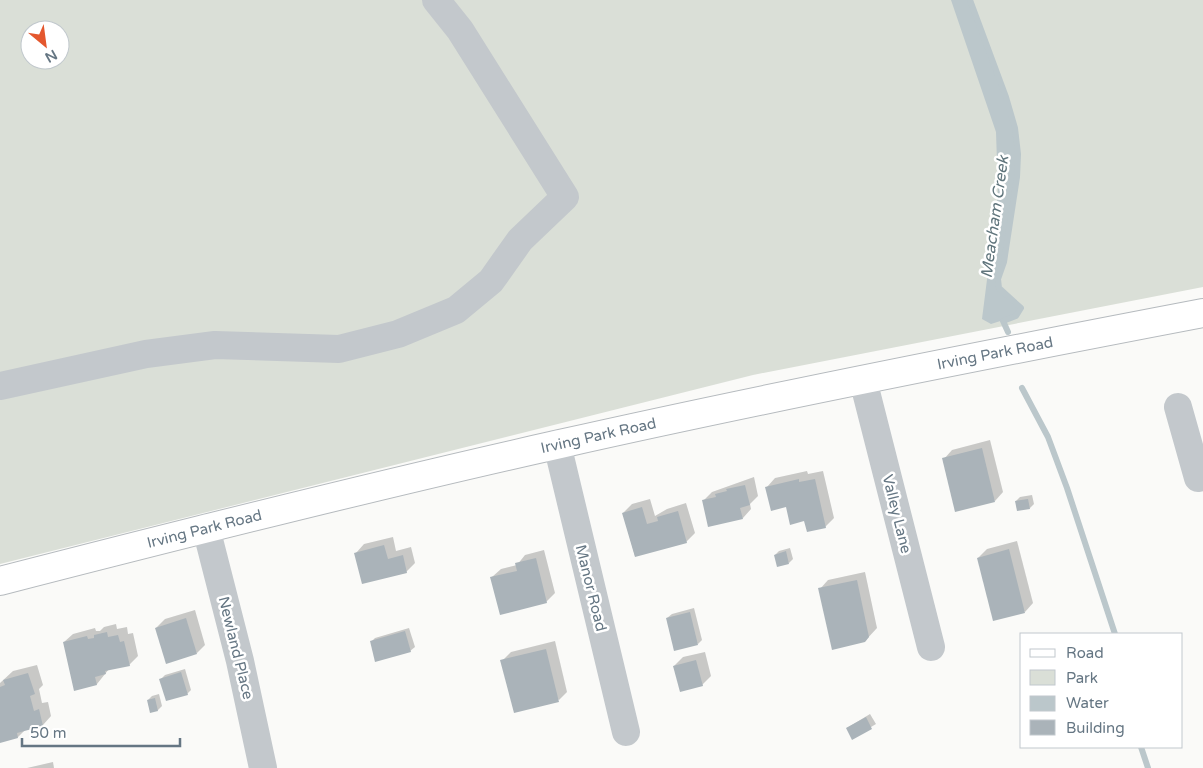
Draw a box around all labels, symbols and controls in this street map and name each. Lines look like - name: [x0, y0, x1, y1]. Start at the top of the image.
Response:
- north arrow: [20, 20, 70, 70]
- text: N: [42, 46, 60, 66]
- water label: Meacham Creek: [977, 153, 1014, 279]
- street label: Irving Park Road: [936, 333, 1055, 373]
- street label: Irving Park Road: [539, 414, 658, 457]
- street label: Valley Lane: [879, 473, 915, 555]
- street label: Irving Park Road: [145, 506, 264, 552]
- street label: Manor Road: [572, 543, 610, 633]
- street label: Newland Place: [215, 595, 257, 701]
- legend: [1020, 633, 1183, 748]
- text: Road: [1066, 644, 1104, 662]
- text: Park: [1066, 669, 1098, 687]
- text: Water: [1066, 694, 1109, 712]
- scale bar: [22, 716, 180, 748]
- text: Building: [1066, 719, 1125, 737]
- text: 50 m: [30, 724, 67, 742]

